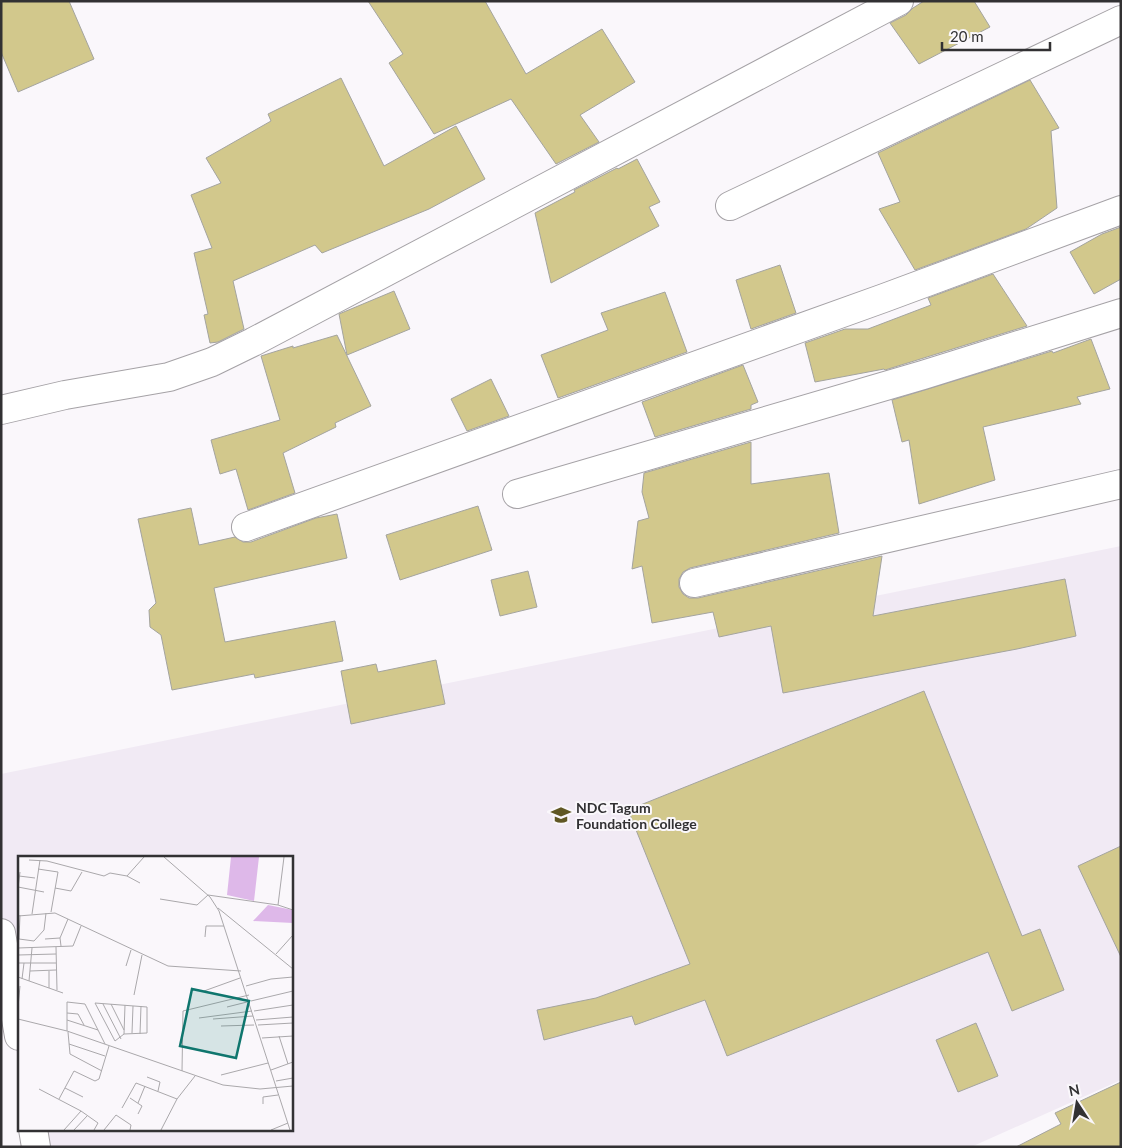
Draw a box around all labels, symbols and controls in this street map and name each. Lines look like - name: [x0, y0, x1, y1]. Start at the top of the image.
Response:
- scale bar: [942, 20, 1050, 52]
- text: 20 m: [950, 27, 984, 45]
- place label: NDC Tagum Foundation College: [576, 799, 697, 832]
- school or university icon: NDC Tagum Foundation College: [550, 804, 572, 826]
- inset map: [18, 856, 292, 1130]
- north arrow: [1052, 1078, 1102, 1128]
- text: N: [1067, 1080, 1081, 1099]

